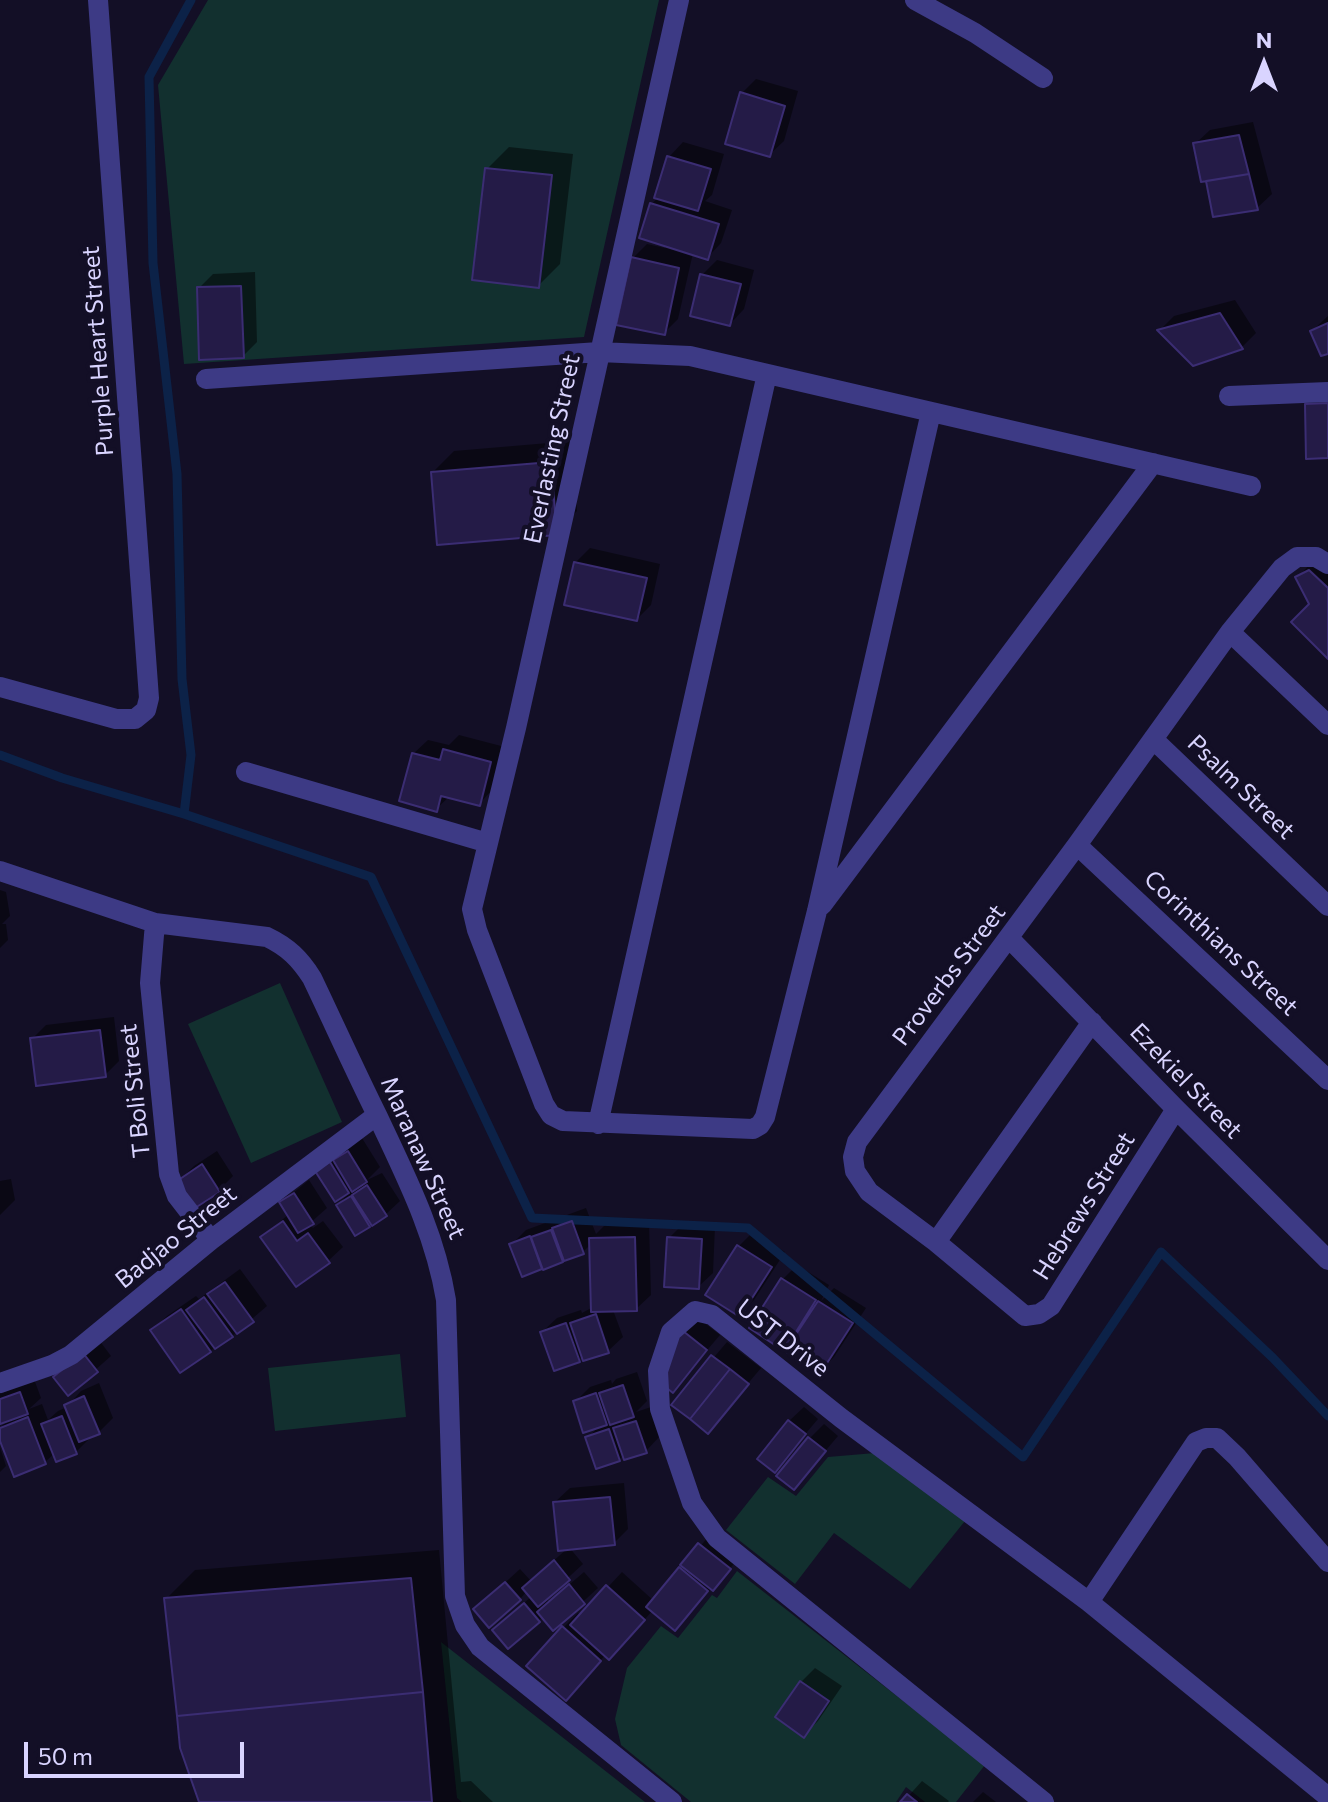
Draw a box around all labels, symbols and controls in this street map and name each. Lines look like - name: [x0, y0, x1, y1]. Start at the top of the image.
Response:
- north arrow: [1224, 24, 1304, 104]
- text: N: [1256, 26, 1272, 53]
- street label: Purple Heart Street: [76, 245, 120, 457]
- street label: Everlasting Street: [518, 352, 586, 546]
- street label: Psalm Street: [1182, 729, 1300, 845]
- street label: Corinthians Street: [1138, 864, 1304, 1022]
- street label: Proverbs Street: [886, 899, 1012, 1051]
- street label: Ezekiel Street: [1124, 1017, 1248, 1145]
- street label: T Boli Street: [114, 1023, 156, 1159]
- street label: Maranaw Street: [374, 1072, 472, 1244]
- street label: Hebrews Street: [1027, 1127, 1141, 1285]
- street label: Badjao Street: [110, 1179, 242, 1295]
- street label: UST Drive: [731, 1293, 835, 1383]
- scale bar: [28, 1726, 248, 1776]
- text: 50 m: [38, 1741, 93, 1770]

